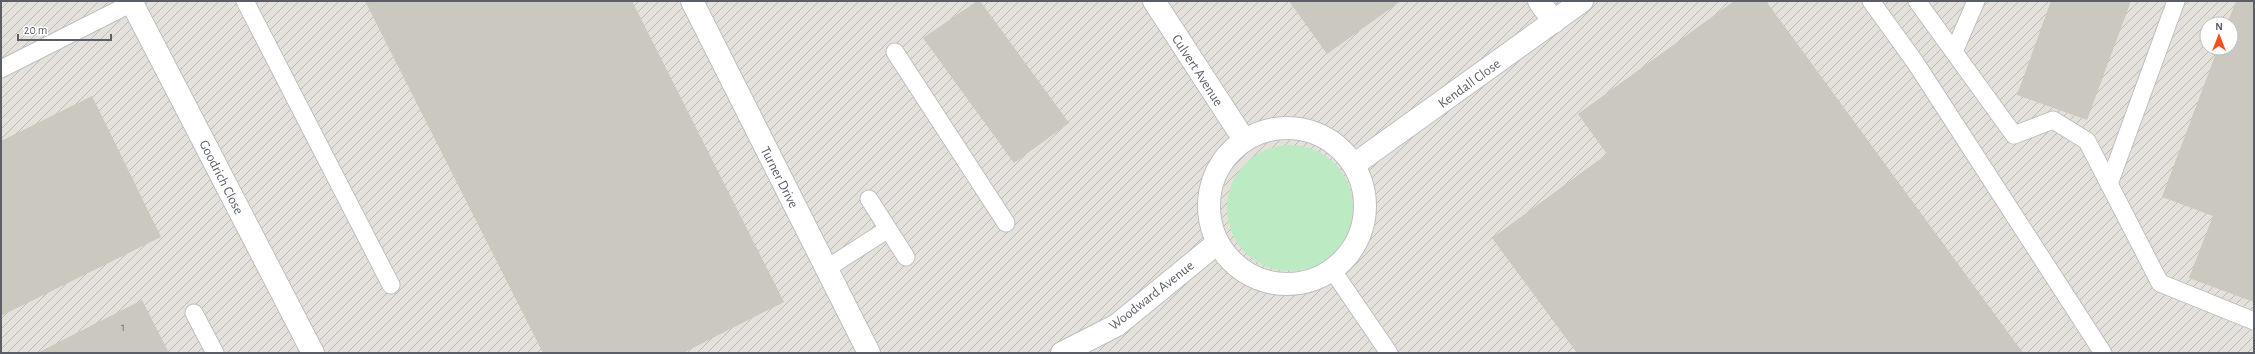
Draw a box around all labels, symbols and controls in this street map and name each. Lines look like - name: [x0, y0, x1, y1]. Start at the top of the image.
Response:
- scale bar: [18, 16, 111, 42]
- north arrow: [2199, 16, 2239, 56]
- text: N: [2215, 21, 2223, 32]
- text: 20 m: [24, 24, 47, 36]
- street label: Culvert Avenue: [1169, 32, 1225, 109]
- street label: Kendall Close: [1436, 57, 1503, 111]
- street label: Goodrich Close: [196, 138, 246, 217]
- street label: Turner Drive: [758, 144, 801, 210]
- street label: Woodward Avenue: [1107, 258, 1197, 333]
- house number: 1: [121, 321, 125, 333]

